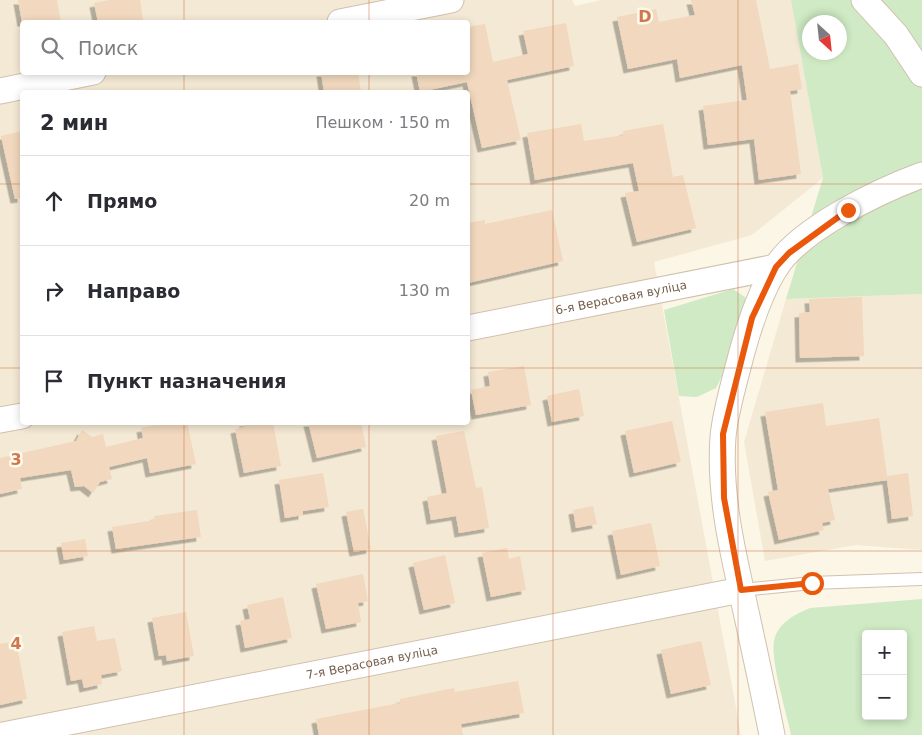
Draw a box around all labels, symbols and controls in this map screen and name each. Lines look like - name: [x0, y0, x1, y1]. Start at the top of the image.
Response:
- text: D: [638, 7, 652, 26]
- north arrow: [802, 15, 847, 60]
- search box: [20, 20, 470, 75]
- icon: search: [38, 34, 66, 62]
- text: Поиск: [78, 37, 138, 59]
- text: 2 мин: [40, 111, 108, 135]
- text: Пешком · 150 m: [315, 113, 450, 132]
- icon: ahead: [40, 187, 68, 215]
- text: Прямо: [87, 190, 157, 212]
- text: 20 m: [409, 191, 450, 210]
- route end: [837, 199, 860, 222]
- icon: right: [40, 277, 68, 305]
- street label: 6-я Верасовая вуліца: [554, 278, 688, 318]
- text: Направо: [87, 280, 180, 302]
- text: 130 m: [399, 281, 450, 300]
- icon: arrive: [40, 367, 68, 395]
- text: Пункт назначения: [87, 370, 286, 392]
- text: 3: [10, 450, 22, 469]
- route start: [801, 572, 824, 595]
- map controls: [862, 630, 907, 720]
- button: +: [862, 630, 907, 675]
- text: 4: [10, 634, 22, 653]
- street label: 7-я Верасовая вуліца: [305, 643, 439, 682]
- button: −: [862, 675, 907, 720]

